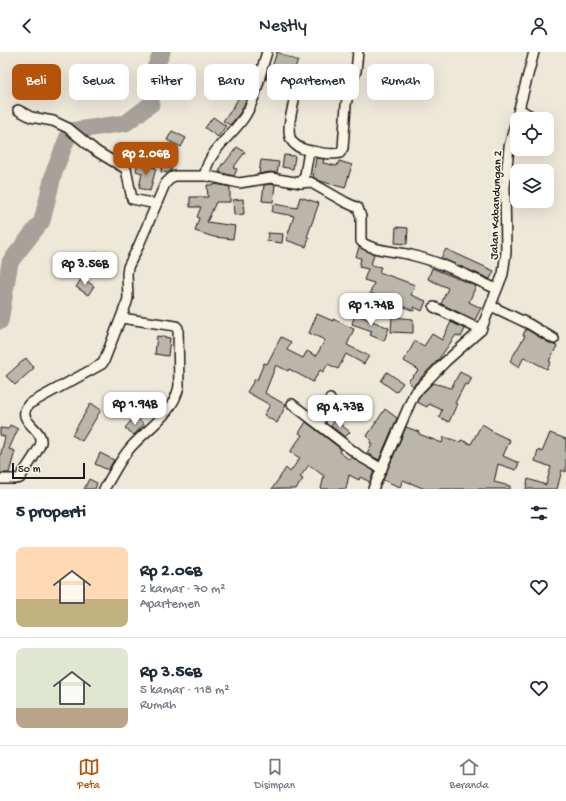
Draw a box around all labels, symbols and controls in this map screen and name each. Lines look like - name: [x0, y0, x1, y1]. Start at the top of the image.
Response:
- icon: back: [16, 15, 38, 37]
- icon: person: [528, 15, 550, 37]
- text: Nestly: [259, 16, 307, 37]
- chip: Beli: [12, 64, 61, 100]
- chip: Sewa: [69, 64, 129, 100]
- chip: Filter: [137, 64, 196, 100]
- chip: Baru: [204, 64, 259, 100]
- chip: Apartemen: [267, 64, 359, 100]
- chip: Rumah: [367, 64, 434, 100]
- map controls: [510, 112, 554, 208]
- button: locate: [510, 112, 554, 156]
- pin: Rp 2.06B: [105, 142, 187, 176]
- text: Rp 2.06B: [122, 147, 170, 162]
- street label: Jalan Kabandungan 2: [488, 150, 506, 260]
- button: layers: [510, 164, 554, 208]
- pin: Rp 3.56B: [44, 252, 126, 286]
- text: Rp 3.56B: [61, 257, 109, 272]
- pin: Rp 1.74B: [330, 293, 412, 327]
- text: Rp 1.74B: [348, 298, 394, 313]
- pin: Rp 1.94B: [94, 392, 176, 426]
- pin: Rp 4.73B: [299, 395, 381, 429]
- text: Rp 1.94B: [113, 397, 157, 412]
- text: Rp 4.73B: [317, 400, 363, 415]
- scale bar: [12, 461, 85, 480]
- text: 50 m: [18, 464, 40, 476]
- icon: filters: [528, 502, 550, 524]
- text: 5 properti: [16, 503, 86, 523]
- text: Rp 2.06B: [140, 562, 202, 582]
- icon: home: [48, 563, 96, 611]
- icon: heart: [528, 576, 550, 598]
- text: 2 kamar · 70 m²: [140, 582, 225, 597]
- text: Apartemen: [140, 597, 200, 612]
- text: Rp 3.56B: [140, 663, 202, 683]
- icon: home: [48, 664, 96, 712]
- icon: heart: [528, 677, 550, 699]
- text: 5 kamar · 118 m²: [140, 683, 229, 698]
- text: Rumah: [140, 698, 176, 713]
- tab: Peta: [77, 756, 100, 792]
- tab: Disimpan: [254, 756, 295, 792]
- tab: Beranda: [450, 756, 489, 792]

